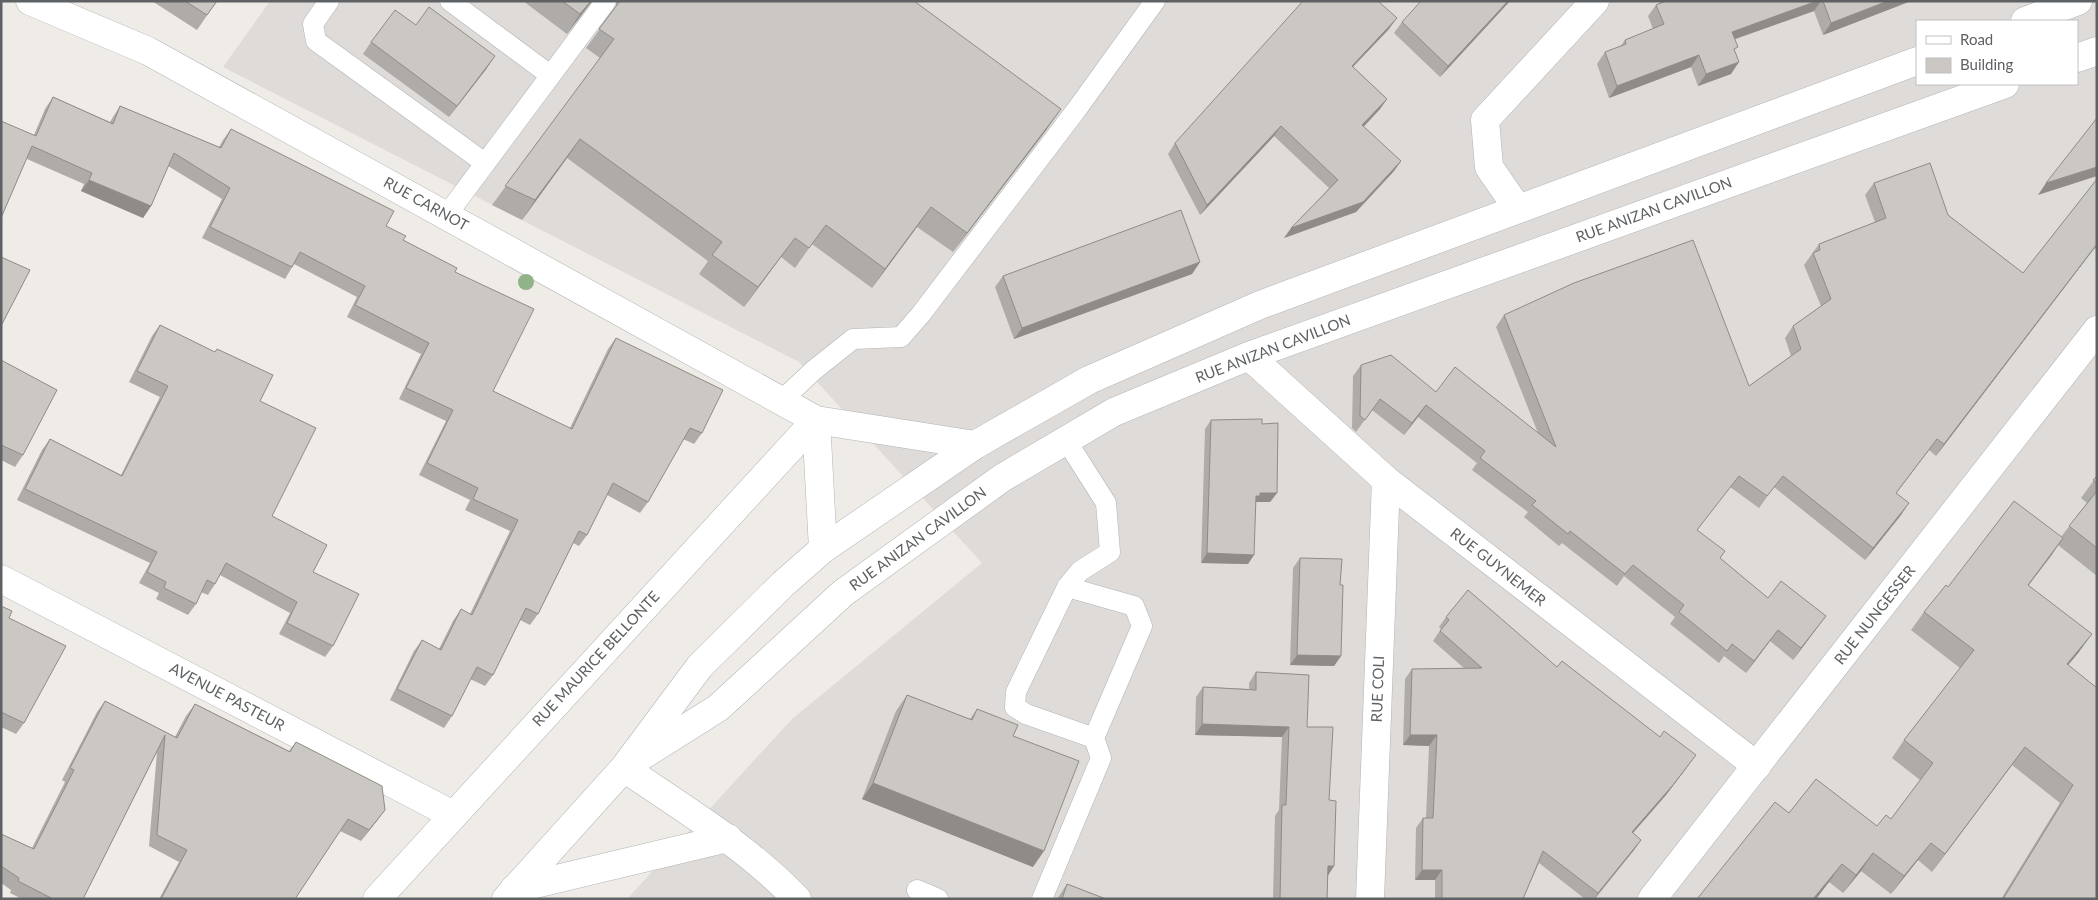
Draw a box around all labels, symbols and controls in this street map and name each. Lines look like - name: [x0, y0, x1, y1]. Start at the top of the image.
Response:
- legend: [1916, 20, 2078, 85]
- text: Road: [1960, 30, 1993, 48]
- text: Building: [1960, 55, 2013, 73]
- street label: RUE CARNOT: [381, 172, 472, 234]
- street label: RUE ANIZAN CAVILLON: [1573, 172, 1734, 246]
- street label: RUE ANIZAN CAVILLON: [1193, 310, 1353, 386]
- street label: RUE ANIZAN CAVILLON: [845, 482, 989, 594]
- street label: RUE GUYNEMER: [1447, 523, 1550, 609]
- street label: RUE NUNGESSER: [1830, 561, 1919, 668]
- street label: RUE MAURICE BELLONTE: [528, 587, 663, 730]
- street label: RUE COLI: [1367, 655, 1387, 723]
- street label: AVENUE PASTEUR: [167, 658, 289, 734]

